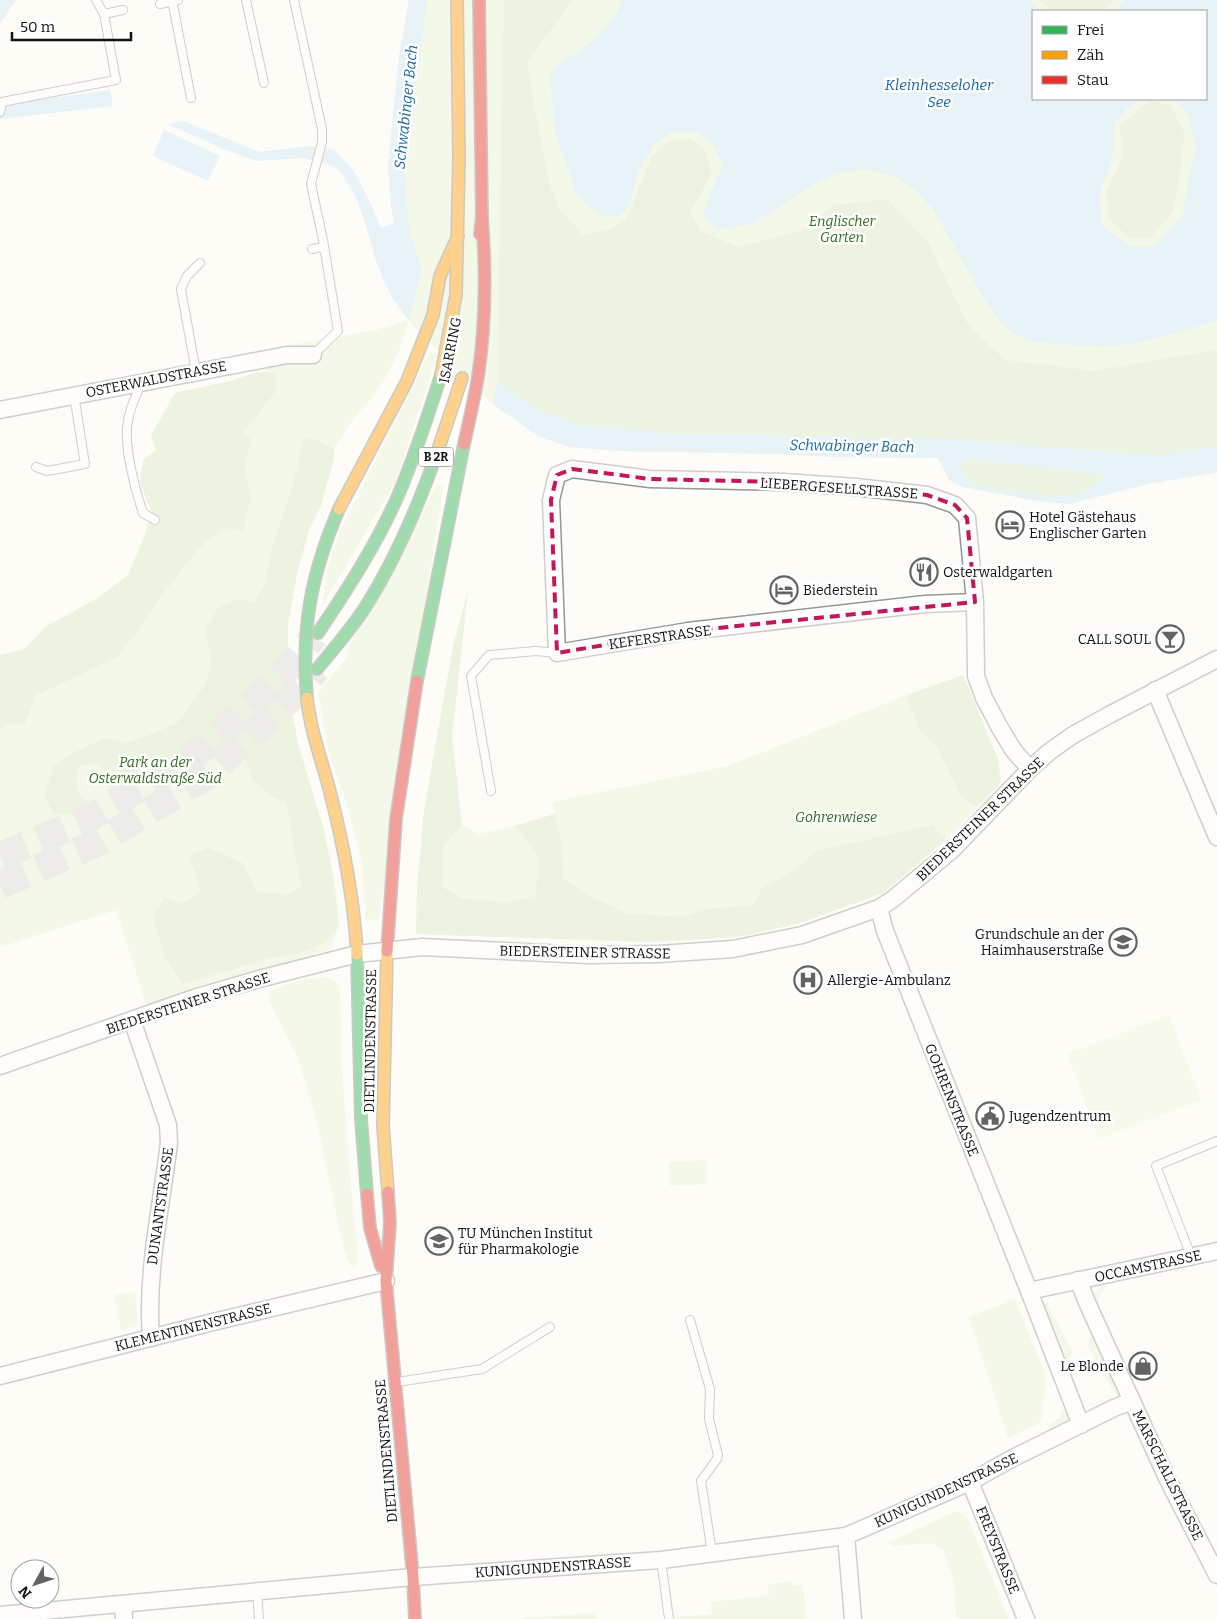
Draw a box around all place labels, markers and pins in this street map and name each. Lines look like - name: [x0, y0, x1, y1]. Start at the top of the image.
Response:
- place label: Hotel Gästehaus Englischer Garten: [1029, 509, 1147, 542]
- hotel icon: Hotel Gästehaus Englischer Garten: [995, 510, 1025, 540]
- restaurant icon: Osterwaldgarten: [909, 557, 939, 587]
- place label: Osterwaldgarten: [943, 564, 1053, 581]
- hotel icon: Biederstein: [769, 575, 799, 605]
- place label: Biederstein: [803, 582, 878, 599]
- bar icon: CALL SOUL: [1155, 624, 1185, 654]
- place label: CALL SOUL: [1078, 631, 1151, 648]
- place label: Grundschule an der Haimhauserstraße: [975, 926, 1104, 959]
- school or university icon: Grundschule an der Haimhauserstraße: [1108, 927, 1138, 957]
- hospital icon: Allergie-Ambulanz: [793, 965, 823, 995]
- place label: Allergie-Ambulanz: [827, 972, 951, 989]
- public building icon: Jugendzentrum: [975, 1101, 1005, 1131]
- place label: Jugendzentrum: [1008, 1108, 1112, 1125]
- place label: TU München Institut für Pharmakologie: [458, 1225, 593, 1258]
- school or university icon: TU München Institut für Pharmakologie: [424, 1226, 454, 1256]
- shop icon: Le Blonde: [1128, 1351, 1158, 1381]
- place label: Le Blonde: [1060, 1358, 1124, 1375]

